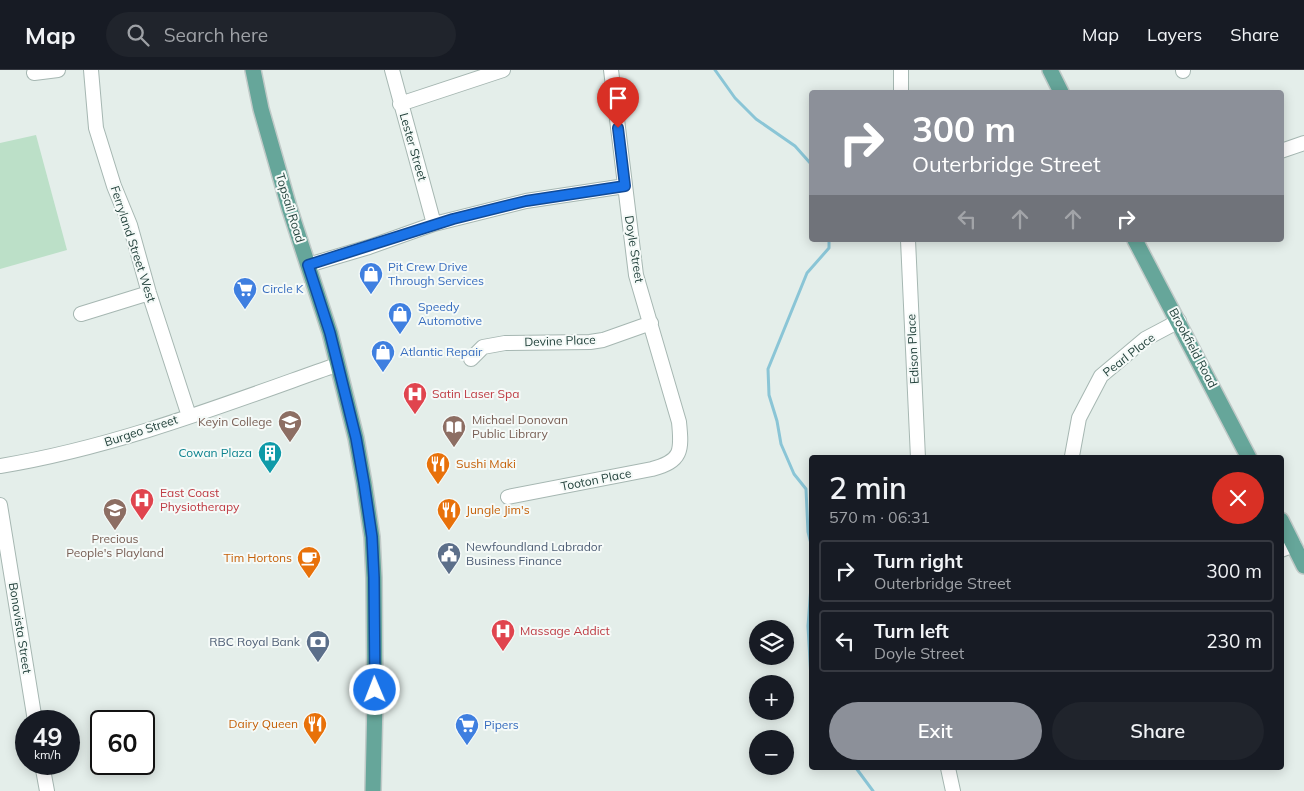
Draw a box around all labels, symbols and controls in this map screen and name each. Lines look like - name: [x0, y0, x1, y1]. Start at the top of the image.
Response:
- search box: [106, 12, 456, 57]
- text: Map: [25, 20, 76, 50]
- icon: search: [124, 21, 152, 49]
- text: Search here: [164, 23, 268, 47]
- text: Map: [1082, 23, 1119, 46]
- text: Layers: [1147, 23, 1202, 46]
- text: Share: [1230, 23, 1279, 46]
- pin: [597, 77, 639, 128]
- icon: arrive: [604, 84, 632, 112]
- text: 300 m: [912, 107, 1016, 151]
- icon: right: [829, 110, 894, 175]
- street label: Lester Street: [397, 111, 430, 183]
- text: Outerbridge Street: [912, 150, 1101, 178]
- street label: Topsail Road: [273, 171, 308, 244]
- street label: Ferryland Street West: [108, 184, 159, 304]
- icon: left: [953, 205, 981, 233]
- icon: ahead: [1006, 205, 1034, 233]
- icon: ahead: [1059, 205, 1087, 233]
- icon: right: [1112, 205, 1140, 233]
- street label: Doyle Street: [622, 214, 647, 284]
- place label: Pit Crew Drive Through Services: [388, 259, 484, 288]
- shop icon: Pit Crew Drive Through Services: [358, 261, 384, 295]
- supermarket icon: Circle K: [232, 276, 258, 310]
- place label: Circle K: [262, 281, 304, 296]
- place label: Speedy Automotive: [418, 299, 482, 328]
- shop icon: Speedy Automotive: [387, 301, 413, 335]
- street label: Brookfield Road: [1166, 305, 1221, 390]
- street label: Edison Place: [903, 314, 922, 384]
- street label: Pearl Place: [1100, 330, 1158, 380]
- street label: Devine Place: [524, 332, 596, 349]
- shop icon: Atlantic Repair: [370, 339, 396, 373]
- place label: Atlantic Repair: [400, 344, 483, 359]
- hospital icon: Satin Laser Spa: [402, 381, 428, 415]
- place label: Satin Laser Spa: [432, 386, 519, 401]
- school or university icon: Keyin College: [277, 409, 303, 443]
- street label: Burgeo Street: [102, 412, 179, 449]
- place label: Michael Donovan Public Library: [472, 412, 568, 441]
- place label: Keyin College: [198, 414, 272, 429]
- library icon: Michael Donovan Public Library: [441, 414, 467, 448]
- building icon: Cowan Plaza: [257, 440, 283, 474]
- place label: Cowan Plaza: [179, 445, 252, 460]
- restaurant icon: Sushi Maki: [425, 451, 451, 485]
- place label: Sushi Maki: [456, 456, 516, 471]
- street label: Tooton Place: [559, 465, 632, 494]
- text: 2 min: [829, 469, 907, 507]
- button: close: [1212, 472, 1264, 524]
- place label: East Coast Physiotherapy: [160, 485, 240, 514]
- hospital icon: East Coast Physiotherapy: [129, 487, 155, 521]
- school or university icon: Precious People's Playland: [102, 497, 128, 531]
- restaurant icon: Jungle Jim's: [436, 497, 462, 531]
- place label: Jungle Jim's: [466, 502, 530, 517]
- text: 570 m · 06:31: [829, 507, 930, 527]
- place label: Precious People's Playland: [66, 531, 164, 560]
- place label: Newfoundland Labrador Business Finance: [466, 539, 603, 568]
- public building icon: Newfoundland Labrador Business Finance: [436, 541, 462, 575]
- cafe icon: Tim Hortons: [296, 545, 322, 579]
- text: Turn right: [874, 549, 963, 573]
- place label: Tim Hortons: [224, 550, 292, 565]
- icon: right: [831, 557, 859, 585]
- text: 300 m: [1206, 559, 1262, 583]
- text: Outerbridge Street: [874, 573, 1011, 593]
- street label: Bonavista Street: [6, 581, 35, 675]
- hospital icon: Massage Addict: [490, 618, 516, 652]
- text: Turn left: [874, 619, 949, 643]
- map controls: [749, 620, 794, 775]
- button: layers: [749, 620, 794, 665]
- place label: Massage Addict: [520, 623, 610, 638]
- icon: left: [831, 627, 859, 655]
- bank icon: RBC Royal Bank: [305, 629, 331, 663]
- text: 230 m: [1206, 629, 1262, 653]
- place label: RBC Royal Bank: [209, 634, 301, 649]
- text: Doyle Street: [874, 643, 964, 663]
- position arrow: [348, 663, 400, 715]
- button: +: [749, 675, 794, 720]
- button: Exit: [829, 702, 1042, 760]
- button: Share: [1052, 702, 1264, 760]
- speed limit sign: 60: [90, 710, 155, 775]
- restaurant icon: Dairy Queen: [302, 711, 328, 745]
- supermarket icon: Pipers: [454, 712, 480, 746]
- place label: Dairy Queen: [228, 716, 298, 731]
- place label: Pipers: [484, 717, 519, 732]
- text: 49: [32, 721, 63, 752]
- button: −: [749, 730, 794, 775]
- text: km/h: [34, 747, 61, 762]

